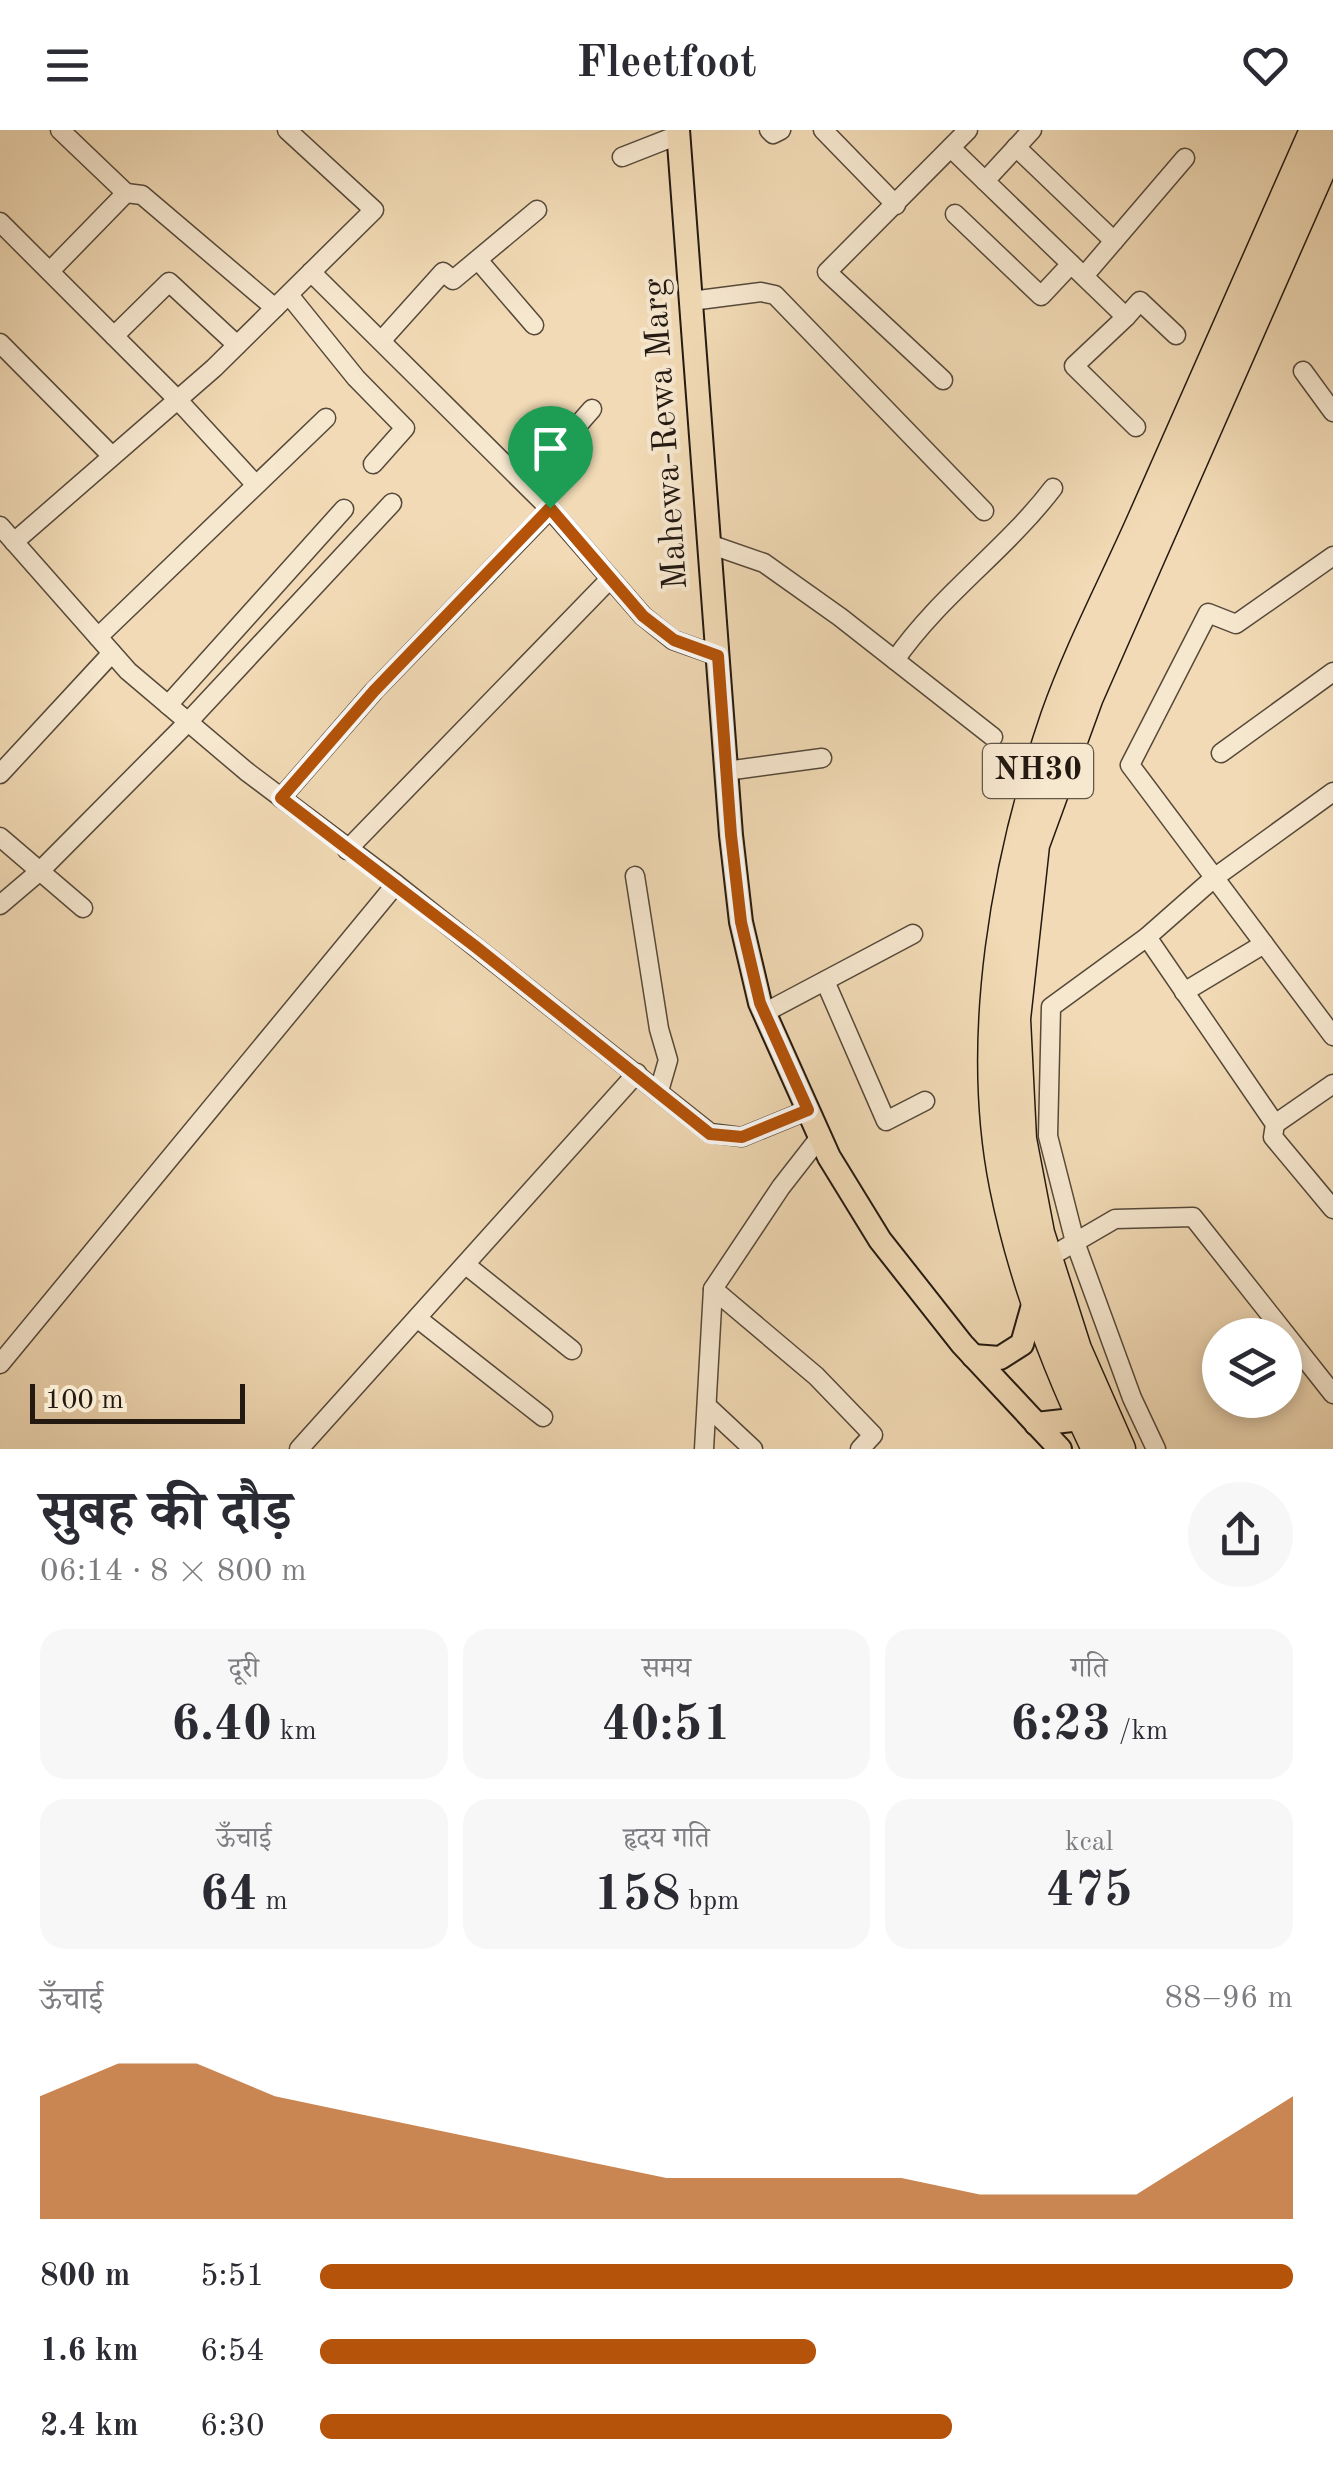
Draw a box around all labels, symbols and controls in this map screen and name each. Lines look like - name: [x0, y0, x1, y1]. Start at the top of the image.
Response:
- icon: menu: [40, 38, 95, 93]
- icon: heart: [1238, 38, 1293, 93]
- text: Fleetfoot: [576, 42, 757, 87]
- street label: Mahewa-Rewa Marg: [638, 277, 694, 591]
- pin: [508, 406, 593, 509]
- icon: arrive: [523, 421, 578, 476]
- road number: NH30: [983, 744, 1093, 798]
- map controls: [1202, 1318, 1302, 1418]
- button: layers: [1202, 1318, 1302, 1418]
- scale bar: [30, 1379, 245, 1424]
- text: 100 m: [45, 1387, 124, 1415]
- button: share: [1188, 1482, 1293, 1587]
- text: सुबह की दौड़: [40, 1487, 292, 1542]
- text: 06:14 · 8 × 800 m: [40, 1556, 307, 1588]
- text: दूरी: [229, 1656, 259, 1684]
- text: समय: [642, 1656, 691, 1684]
- text: गति: [1071, 1656, 1107, 1684]
- text: 6.40: [171, 1701, 272, 1751]
- text: 40:51: [601, 1701, 731, 1751]
- text: 6:23: [1010, 1701, 1111, 1751]
- text: km: [272, 1718, 317, 1746]
- text: /km: [1111, 1718, 1168, 1746]
- text: ऊँचाई: [216, 1826, 271, 1854]
- text: हृदय गति: [623, 1826, 710, 1854]
- text: kcal: [1065, 1829, 1113, 1857]
- text: 475: [1046, 1867, 1133, 1917]
- text: 64: [200, 1871, 258, 1921]
- text: 158: [594, 1871, 681, 1921]
- text: m: [258, 1888, 288, 1916]
- text: bpm: [681, 1888, 739, 1916]
- text: 88–96 m: [1165, 1983, 1293, 2015]
- text: ऊँचाई: [40, 1985, 103, 2017]
- text: 800 m: [40, 2261, 130, 2293]
- text: 5:51: [200, 2261, 265, 2293]
- text: 1.6 km: [40, 2336, 139, 2368]
- text: 6:54: [200, 2336, 265, 2368]
- text: 2.4 km: [40, 2411, 139, 2443]
- text: 6:30: [200, 2411, 265, 2443]

